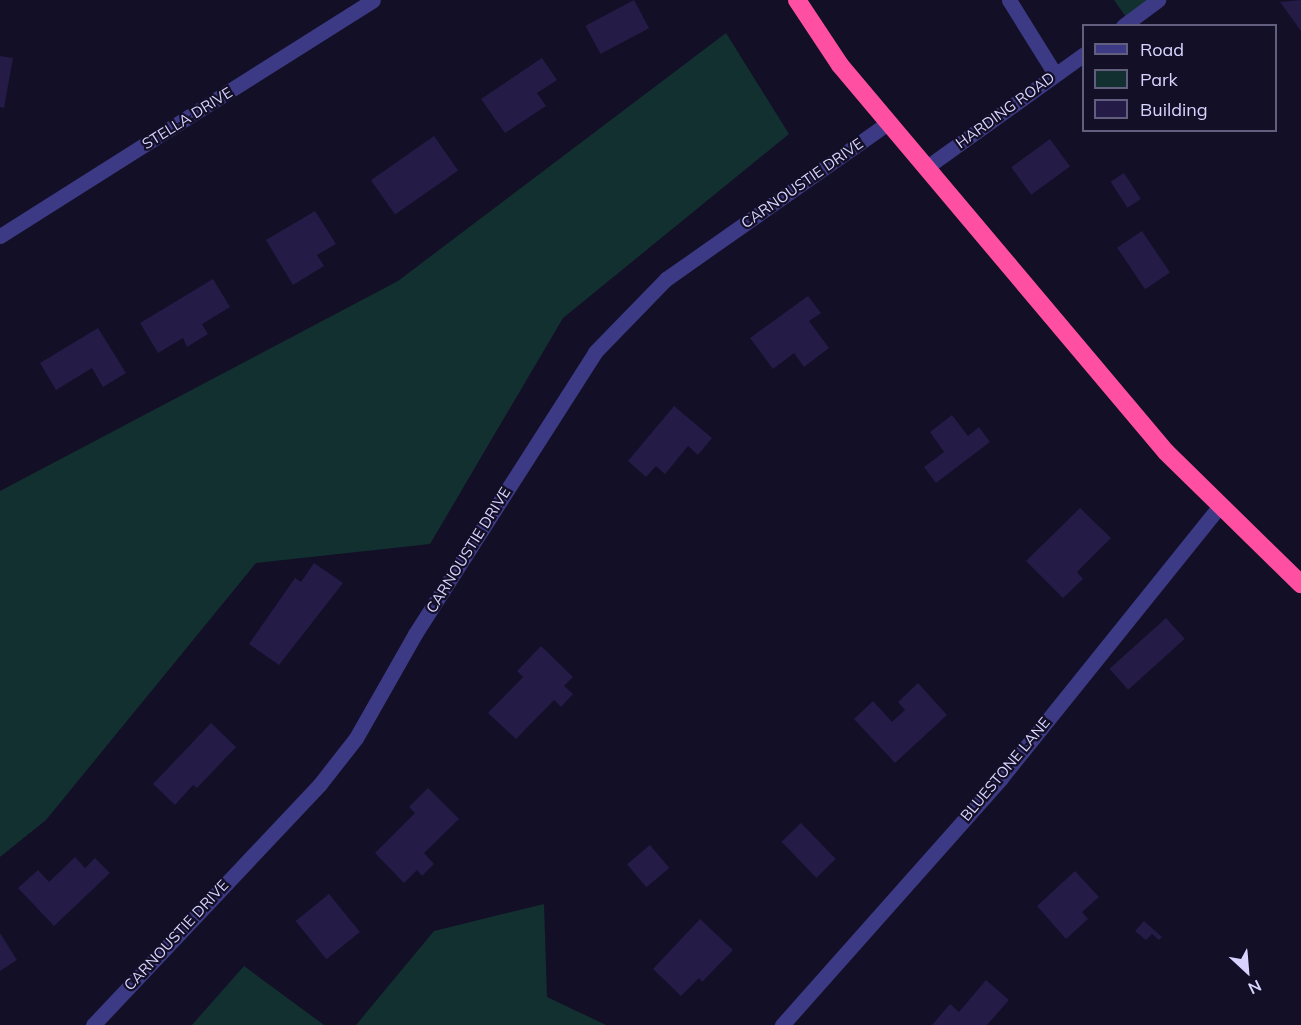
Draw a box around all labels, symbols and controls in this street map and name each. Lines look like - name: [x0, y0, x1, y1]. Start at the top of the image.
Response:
- legend: [1082, 24, 1277, 132]
- text: Road: [1140, 38, 1184, 61]
- street label: HARDING ROAD: [952, 68, 1058, 152]
- text: Park: [1140, 68, 1178, 91]
- street label: STELLA DRIVE: [139, 83, 235, 153]
- text: Building: [1140, 98, 1208, 121]
- street label: CARNOUSTIE DRIVE: [738, 134, 866, 232]
- street label: CARNOUSTIE DRIVE: [422, 484, 514, 616]
- street label: BLUESTONE LANE: [956, 714, 1054, 824]
- street label: CARNOUSTIE DRIVE: [120, 876, 232, 994]
- north arrow: [1217, 941, 1277, 1001]
- text: N: [1245, 976, 1265, 999]

